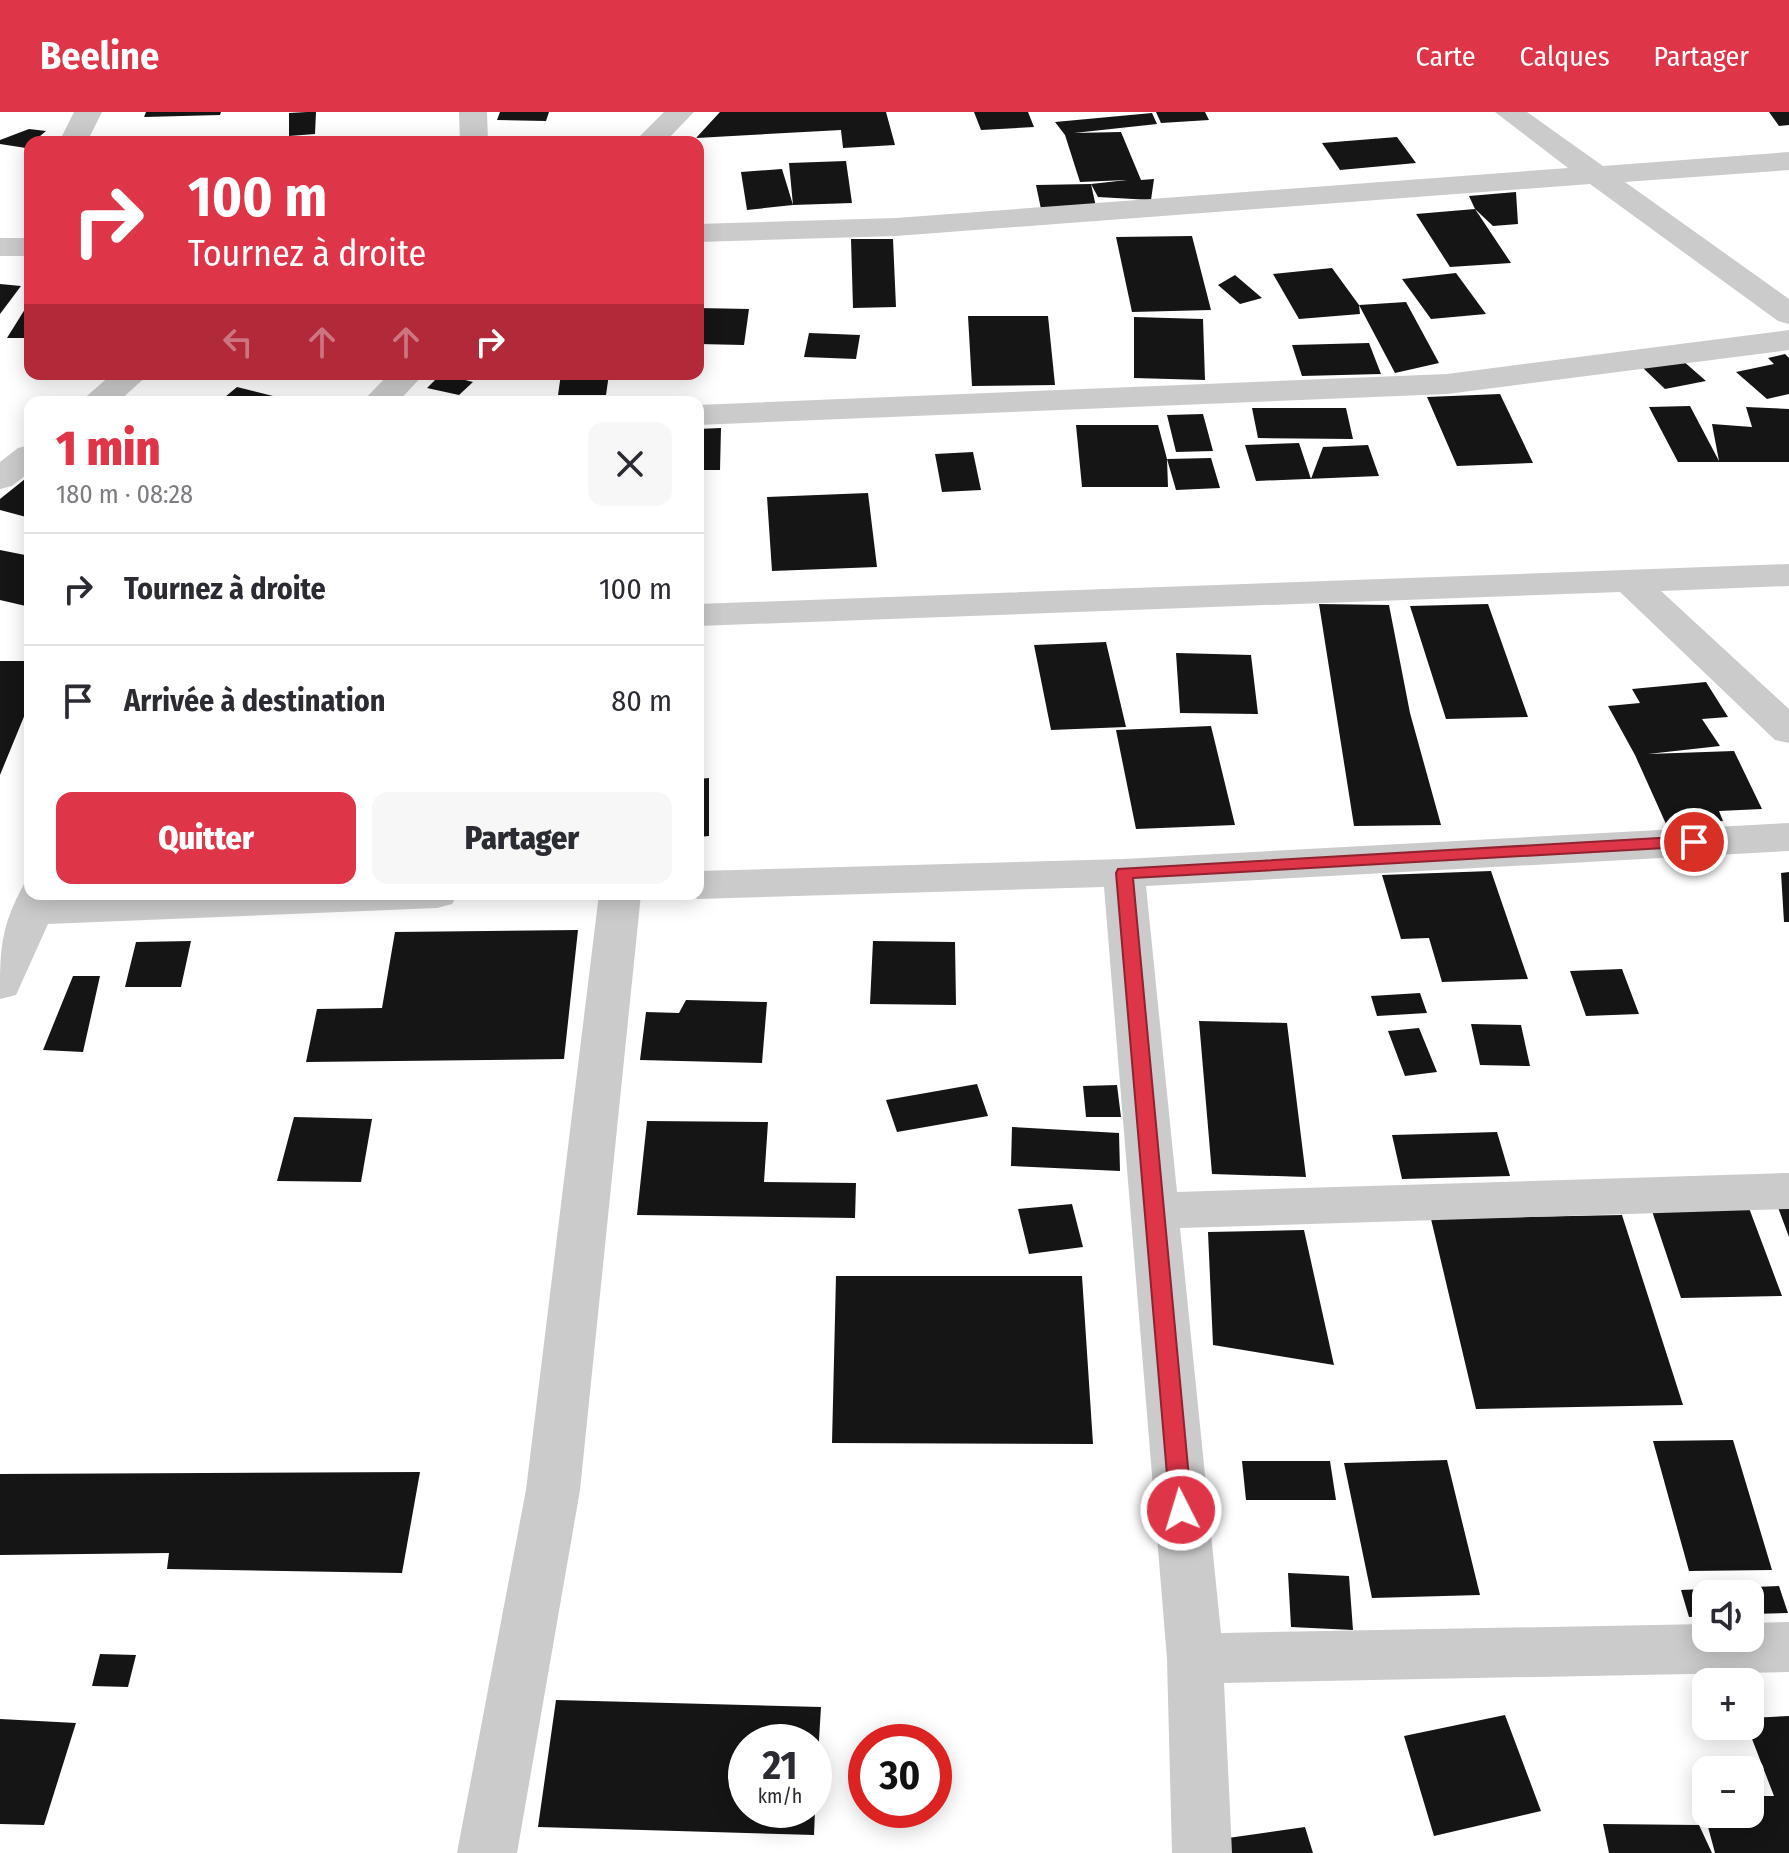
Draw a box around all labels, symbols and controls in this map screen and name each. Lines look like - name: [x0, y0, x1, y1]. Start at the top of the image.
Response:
- text: Beeline: [40, 33, 159, 79]
- text: Carte: [1416, 40, 1476, 73]
- text: Calques: [1520, 40, 1610, 73]
- text: Partager: [1654, 40, 1749, 73]
- text: 100 m: [188, 164, 327, 231]
- icon: right: [56, 168, 160, 272]
- text: Tournez à droite: [188, 232, 426, 276]
- icon: left: [216, 320, 260, 364]
- icon: ahead: [300, 320, 344, 364]
- icon: ahead: [384, 320, 428, 364]
- icon: right: [468, 320, 512, 364]
- text: 1 min: [56, 420, 160, 478]
- button: close: [588, 422, 672, 506]
- text: 180 m · 08:28: [56, 479, 193, 510]
- icon: right: [56, 567, 100, 611]
- text: Tournez à droite: [124, 571, 326, 607]
- text: 100 m: [599, 571, 672, 607]
- icon: arrive: [56, 679, 100, 723]
- text: Arrivée à destination: [124, 683, 385, 719]
- text: 80 m: [611, 683, 672, 719]
- button: Quitter: [56, 792, 356, 884]
- button: Partager: [372, 792, 672, 884]
- pin: [1660, 808, 1728, 876]
- icon: arrive: [1672, 820, 1716, 864]
- position arrow: [1139, 1468, 1223, 1552]
- map controls: [1692, 1580, 1764, 1828]
- button: sound: [1692, 1580, 1764, 1652]
- button: +: [1692, 1668, 1764, 1740]
- speed limit sign: 30: [848, 1724, 952, 1828]
- text: 21: [763, 1742, 797, 1790]
- button: −: [1692, 1756, 1764, 1828]
- text: km/h: [758, 1784, 802, 1808]

